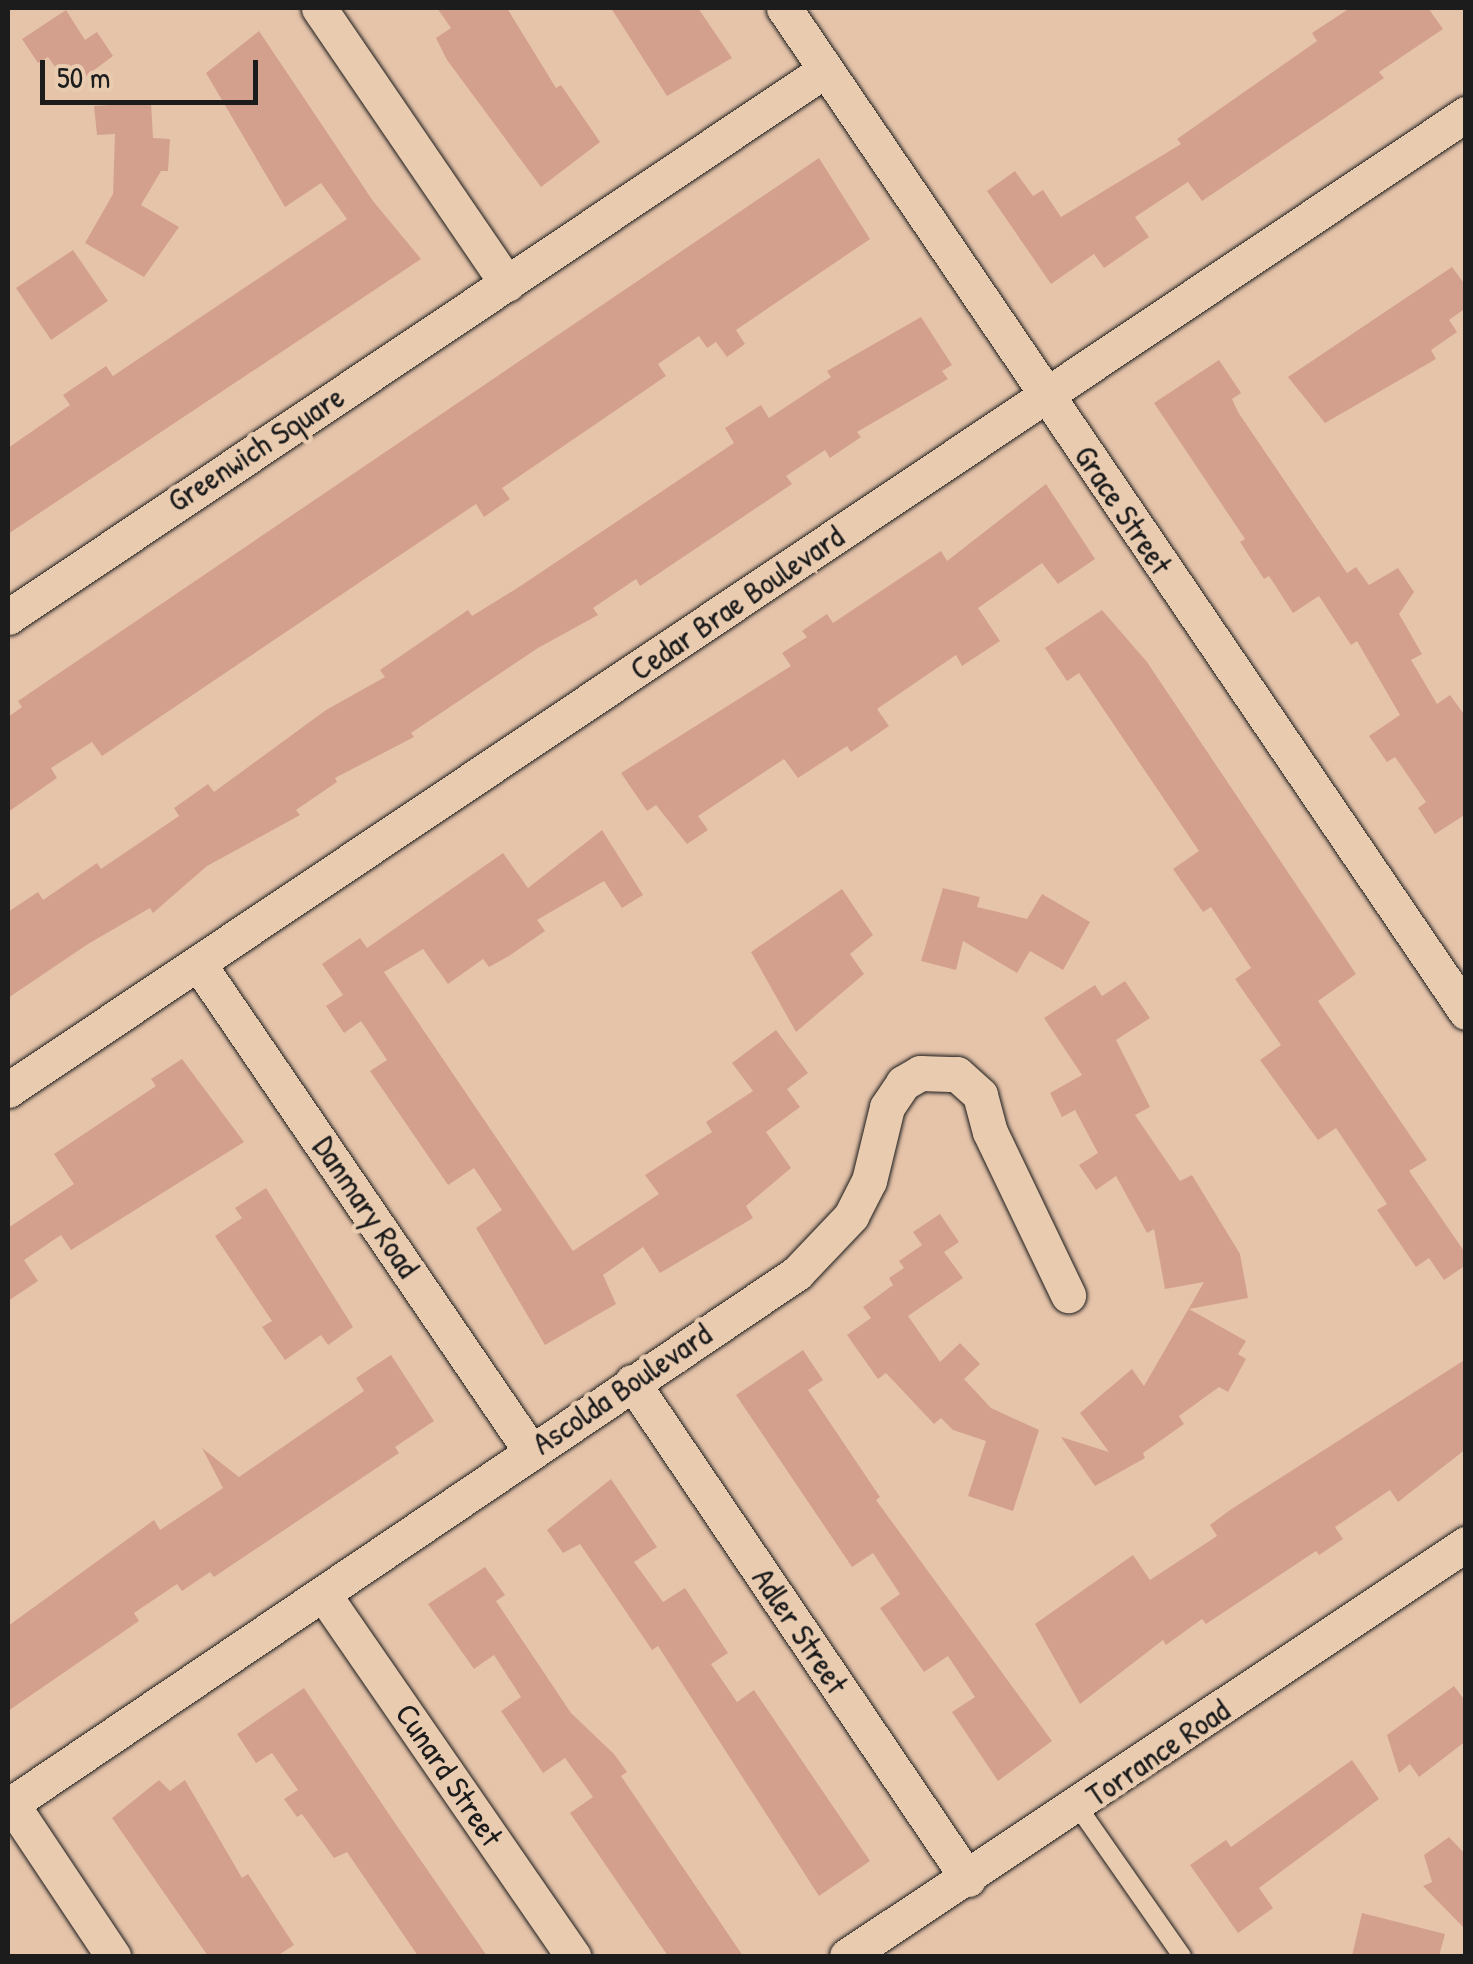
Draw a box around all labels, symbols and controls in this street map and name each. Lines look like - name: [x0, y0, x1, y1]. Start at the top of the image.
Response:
- scale bar: [45, 40, 262, 102]
- text: 50 m: [57, 57, 110, 97]
- street label: Greenwich Square: [161, 378, 351, 520]
- street label: Grace Street: [1066, 438, 1180, 582]
- street label: Cedar Brae Boulevard: [623, 517, 851, 689]
- street label: Danmary Road: [305, 1129, 427, 1285]
- street label: Ascolda Boulevard: [525, 1315, 719, 1463]
- street label: Adler Street: [744, 1561, 856, 1701]
- street label: Torrance Road: [1079, 1691, 1237, 1815]
- street label: Cunard Street: [387, 1696, 511, 1854]

